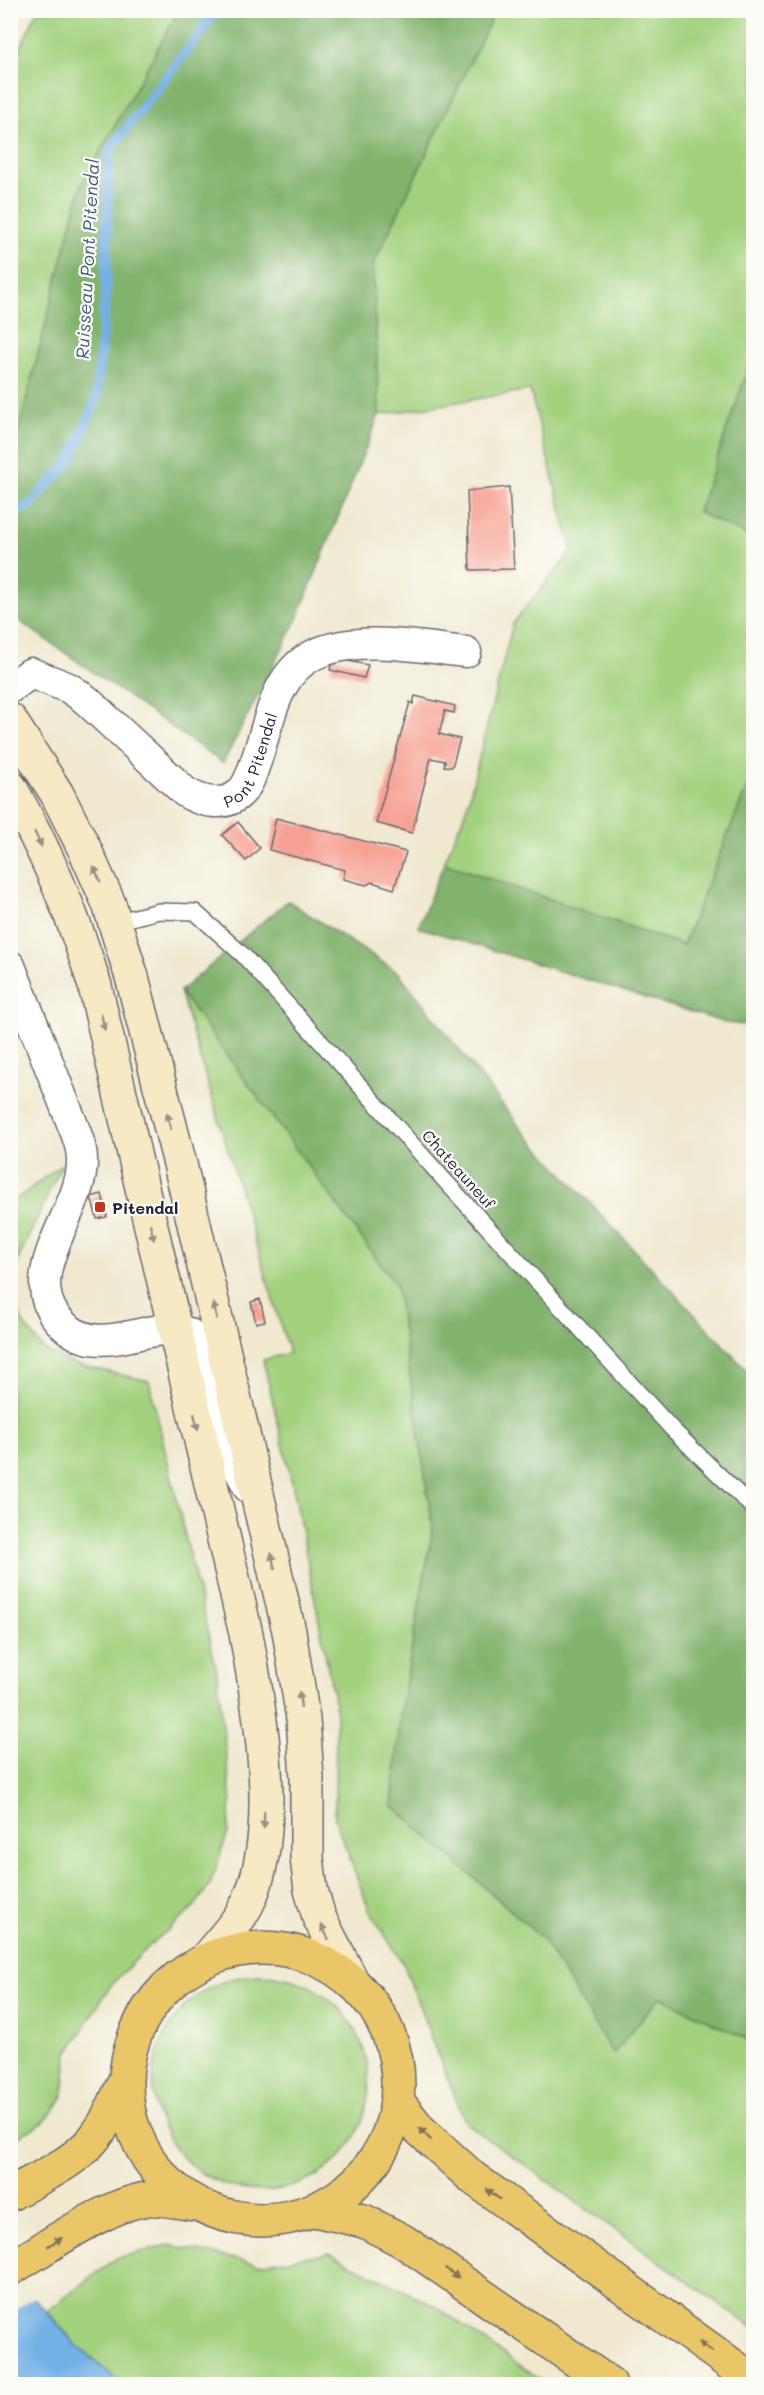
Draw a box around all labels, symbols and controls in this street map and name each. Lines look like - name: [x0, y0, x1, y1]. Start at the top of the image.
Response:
- water label: Ruisseau Pont Pitendal: [70, 158, 104, 360]
- street label: Pont Pitendal: [221, 709, 281, 812]
- one-way arrow: [33, 830, 43, 847]
- one-way arrow: [92, 866, 101, 883]
- one-way arrow: [99, 1013, 109, 1031]
- one-way arrow: [164, 1112, 173, 1130]
- street label: Chateauneuf: [418, 1125, 501, 1214]
- place label: Pitendal: [112, 1197, 178, 1218]
- marker: Pitendal: [93, 1200, 107, 1214]
- one-way arrow: [147, 1223, 157, 1242]
- one-way arrow: [210, 1301, 219, 1320]
- one-way arrow: [192, 1413, 202, 1431]
- one-way arrow: [268, 1551, 278, 1570]
- one-way arrow: [296, 1690, 305, 1709]
- one-way arrow: [260, 1811, 269, 1830]
- one-way arrow: [321, 1923, 330, 1940]
- one-way arrow: [418, 2128, 432, 2142]
- one-way arrow: [485, 2187, 501, 2200]
- one-way arrow: [47, 2237, 63, 2248]
- one-way arrow: [445, 2267, 460, 2279]
- one-way arrow: [698, 2341, 714, 2353]

